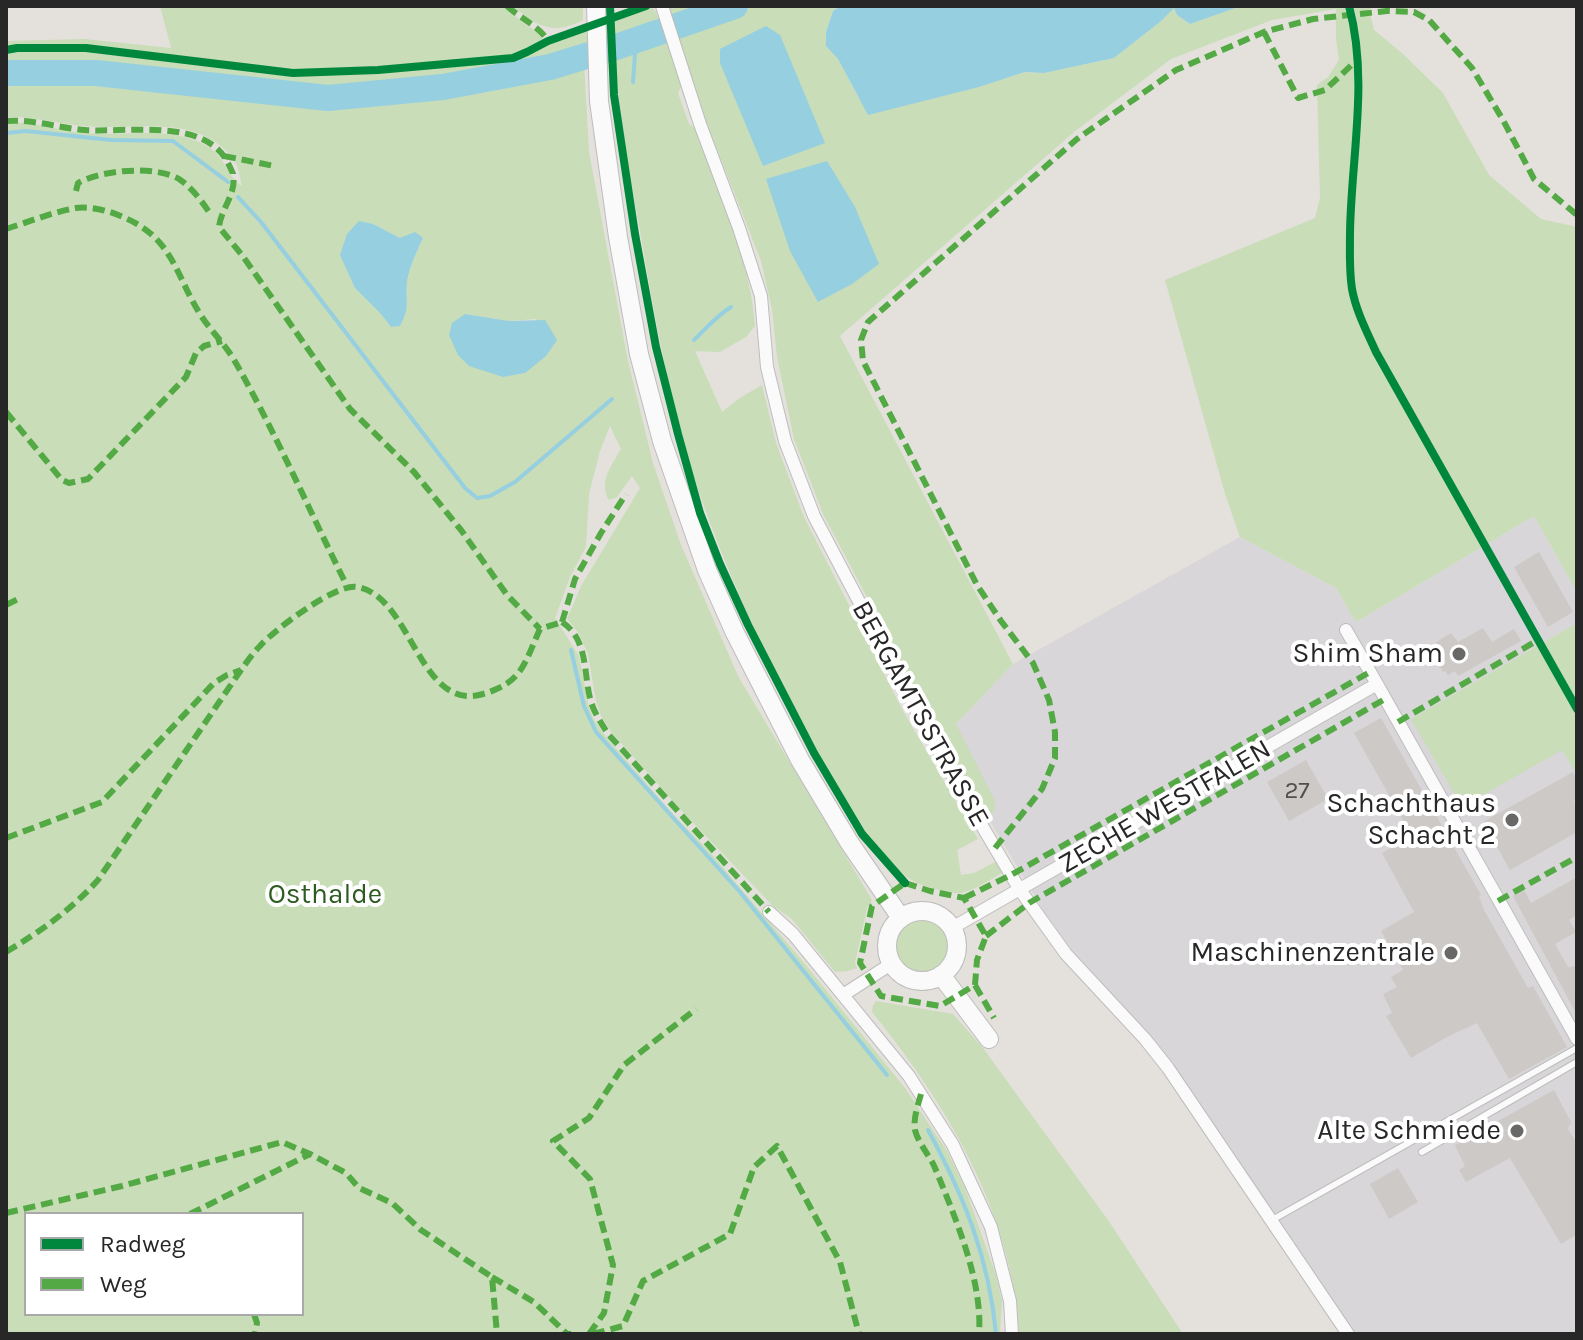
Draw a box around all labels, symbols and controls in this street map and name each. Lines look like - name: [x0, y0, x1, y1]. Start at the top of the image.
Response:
- street label: BERGAMTSSTRASSE: [844, 595, 996, 833]
- place label: Shim Sham: [1293, 637, 1443, 671]
- marker: Shim Sham: [1450, 645, 1468, 663]
- street label: ZECHE WESTFALEN: [1053, 733, 1277, 881]
- house number: 27: [1284, 777, 1310, 805]
- place label: Schachthaus Schacht 2: [1326, 787, 1496, 853]
- marker: Schachthaus Schacht 2: [1503, 811, 1521, 829]
- park label: Osthalde: [268, 878, 382, 912]
- place label: Maschinenzentrale: [1190, 936, 1435, 970]
- marker: Maschinenzentrale: [1442, 944, 1460, 962]
- place label: Alte Schmiede: [1317, 1114, 1501, 1148]
- marker: Alte Schmiede: [1508, 1122, 1526, 1140]
- legend: [24, 1212, 304, 1316]
- text: Radweg: [100, 1230, 185, 1258]
- text: Weg: [100, 1270, 147, 1298]

